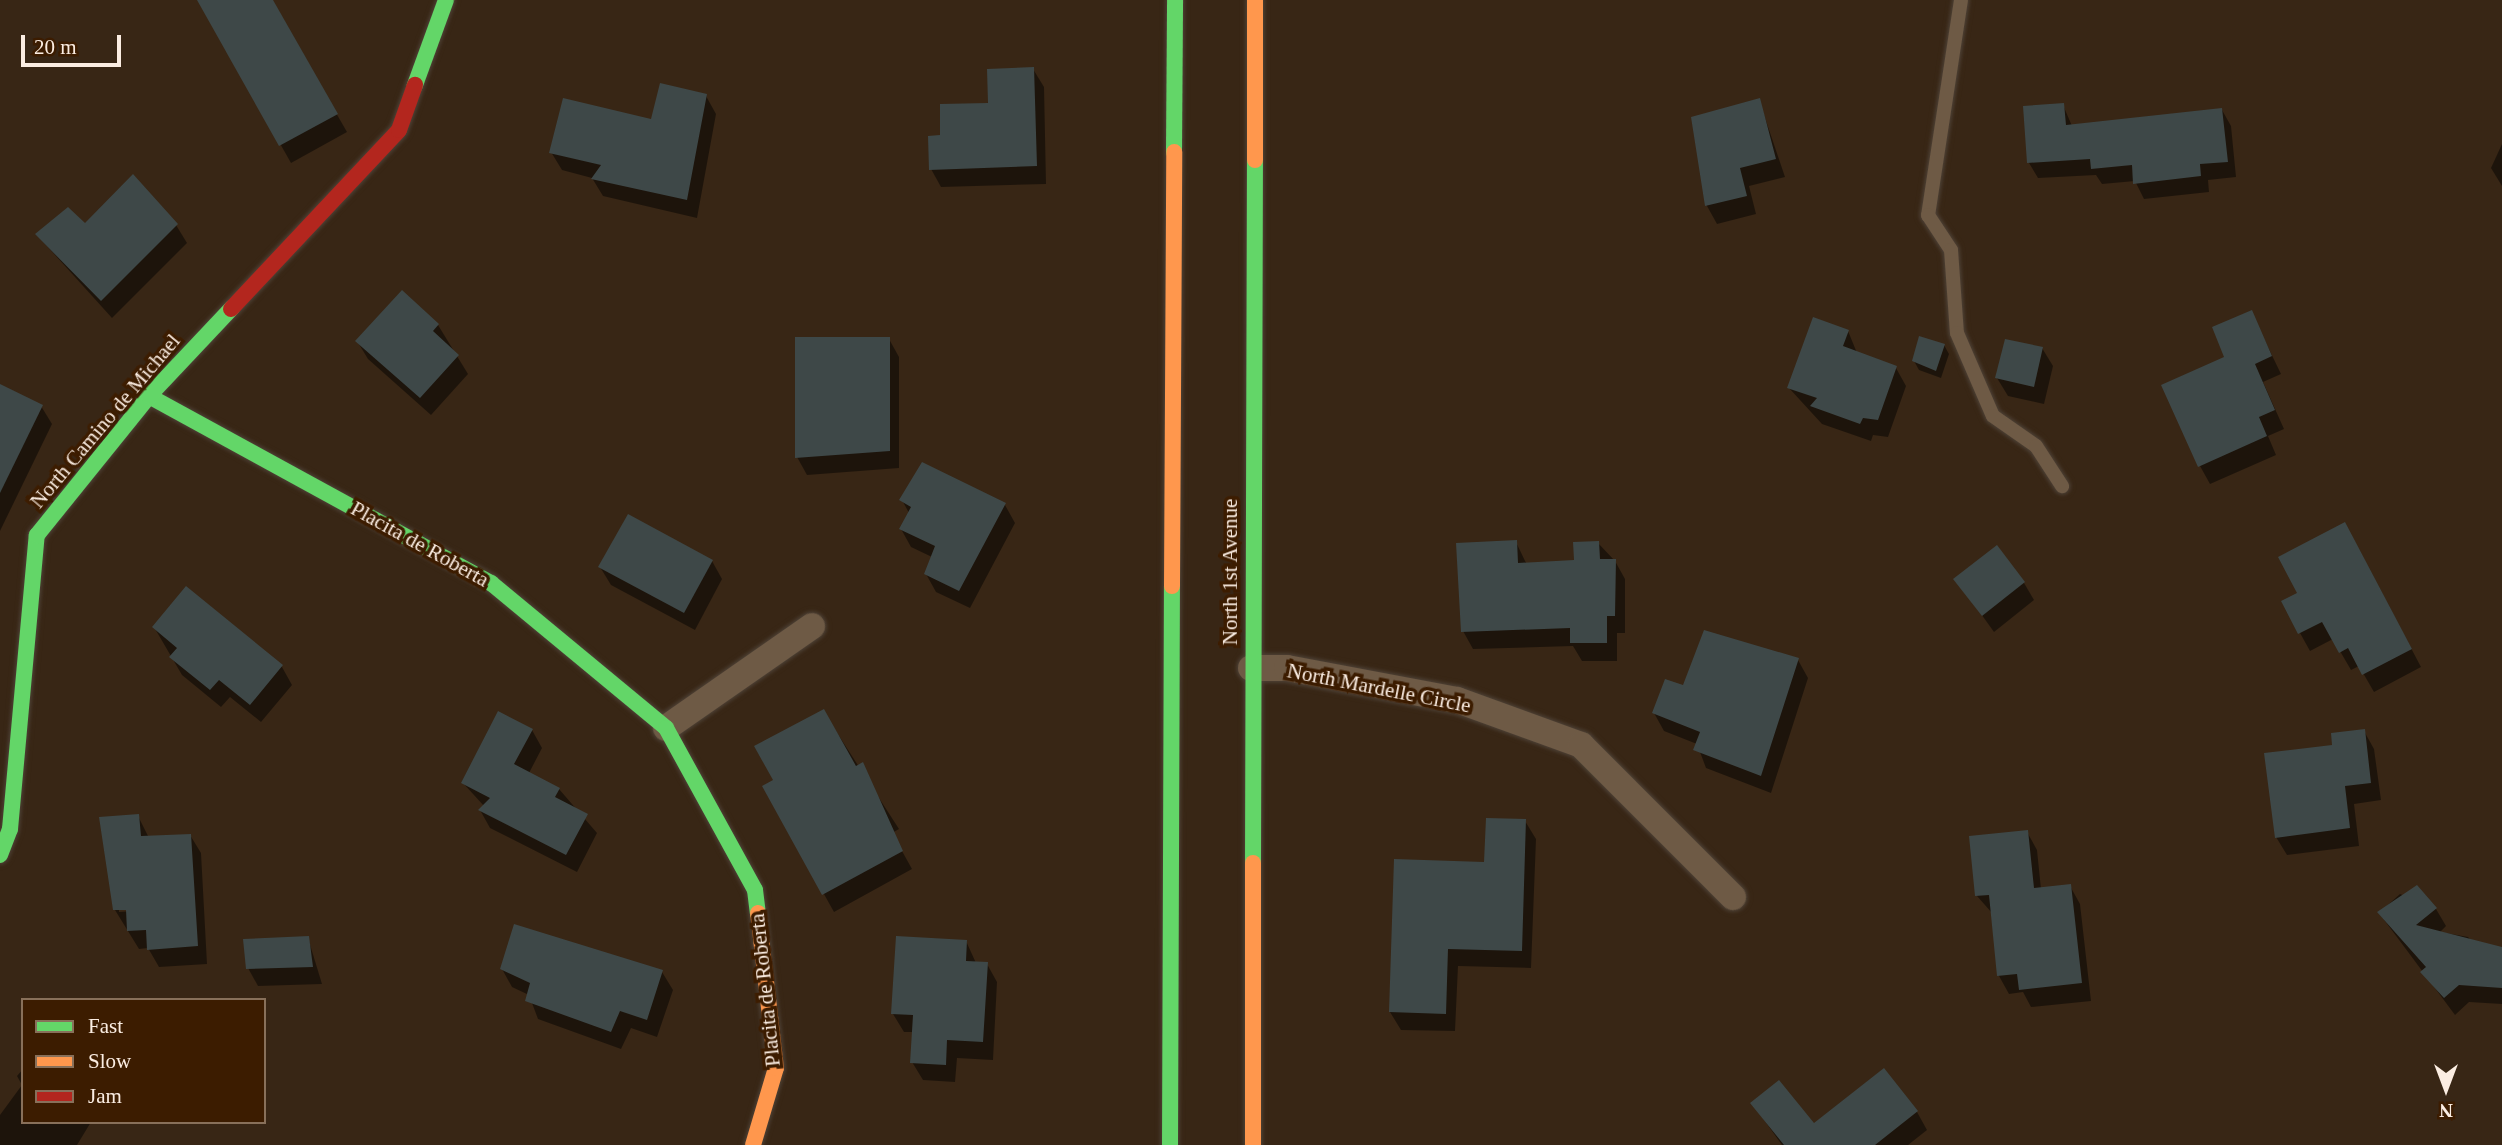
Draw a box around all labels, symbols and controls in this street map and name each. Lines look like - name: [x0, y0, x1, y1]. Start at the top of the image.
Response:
- scale bar: [24, 21, 124, 65]
- text: 20 m: [34, 35, 77, 59]
- street label: North Camino de Michael: [25, 329, 185, 513]
- street label: Placita de Roberta: [347, 496, 493, 592]
- street label: North 1st Avenue: [1217, 498, 1243, 646]
- street label: North Mardelle Circle: [1285, 658, 1473, 718]
- street label: Placita de Roberta: [744, 912, 786, 1068]
- legend: [21, 998, 266, 1124]
- text: Fast: [88, 1014, 123, 1038]
- text: Slow: [88, 1049, 131, 1073]
- north arrow: [2411, 1054, 2481, 1124]
- text: Jam: [88, 1084, 122, 1108]
- text: N: [2439, 1100, 2453, 1121]

